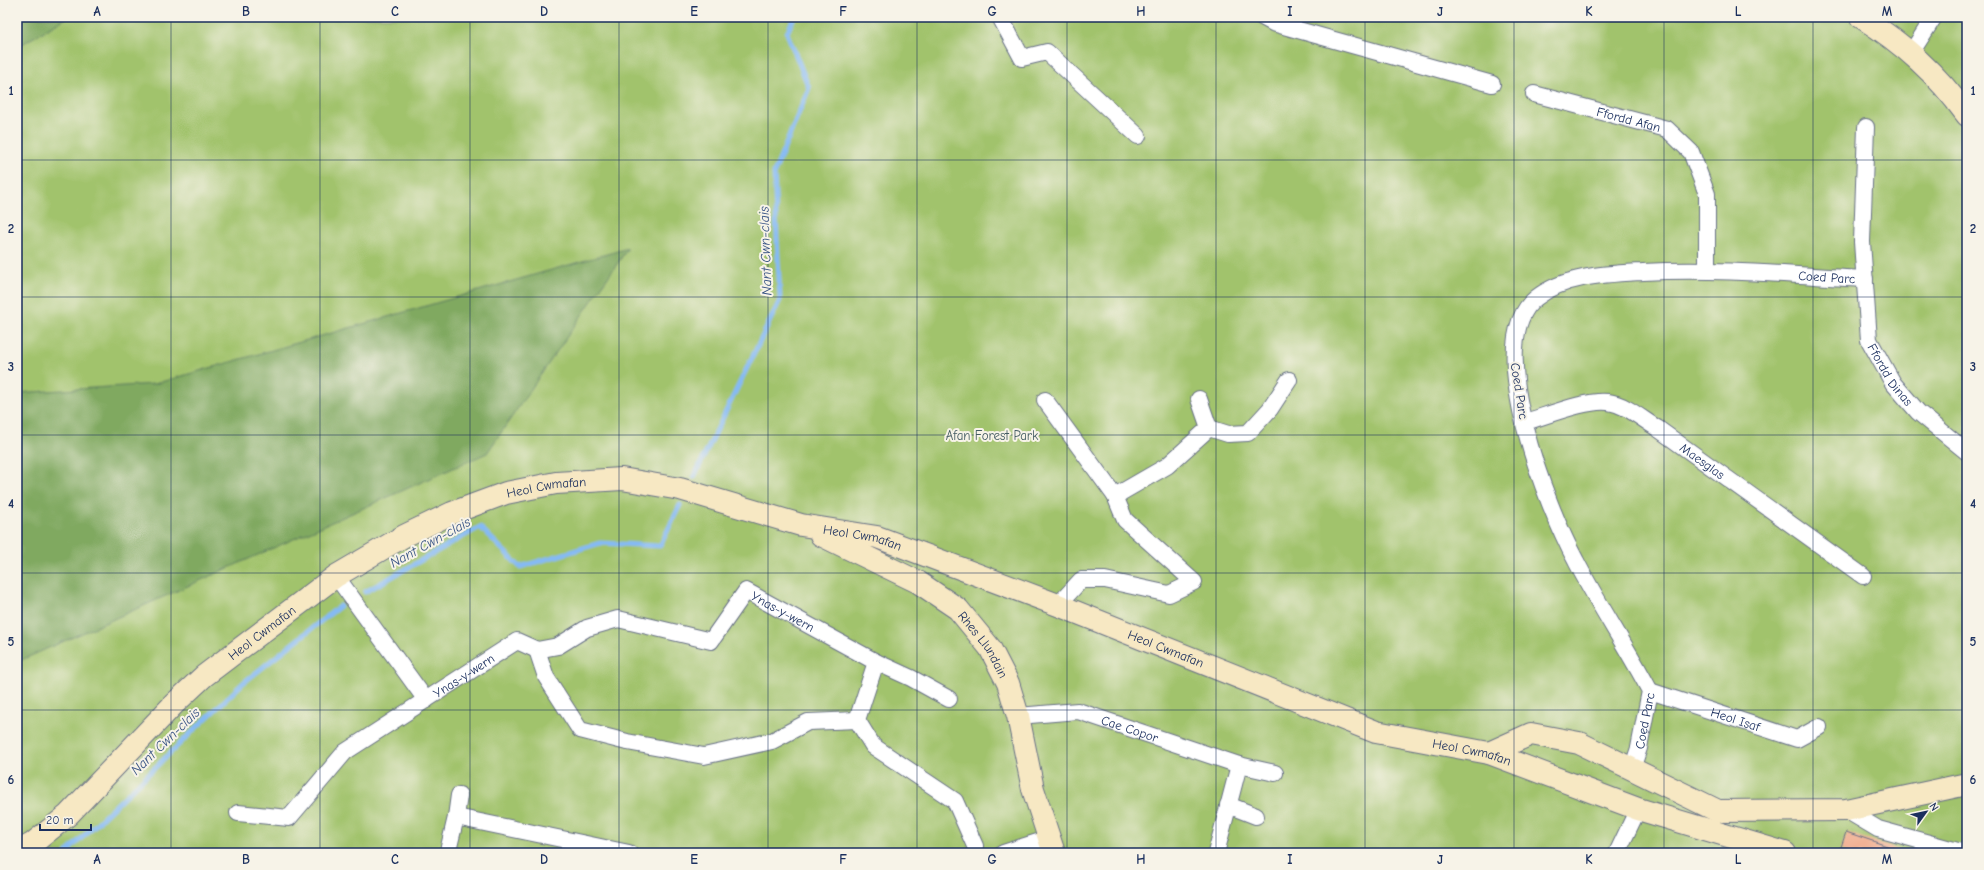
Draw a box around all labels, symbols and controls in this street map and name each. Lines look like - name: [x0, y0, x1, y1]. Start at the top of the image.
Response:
- text: A: [93, 4, 101, 19]
- text: B: [242, 4, 250, 19]
- text: C: [391, 4, 399, 19]
- text: D: [540, 4, 548, 19]
- text: E: [690, 4, 698, 19]
- text: F: [839, 4, 847, 19]
- text: G: [987, 4, 997, 19]
- text: H: [1136, 4, 1146, 19]
- text: I: [1287, 4, 1293, 19]
- text: J: [1437, 4, 1443, 19]
- text: K: [1585, 4, 1593, 19]
- text: L: [1735, 4, 1742, 19]
- text: M: [1882, 4, 1893, 19]
- text: 1: [8, 83, 14, 98]
- text: 1: [1970, 83, 1976, 98]
- street label: Ffordd Afan: [1595, 104, 1662, 135]
- water label: Nant Cwn-clais: [755, 206, 776, 296]
- text: 2: [8, 221, 14, 236]
- text: 2: [1970, 221, 1976, 236]
- street label: Coed Parc: [1798, 268, 1856, 286]
- street label: Ffordd Dinas: [1864, 341, 1916, 409]
- text: 3: [8, 359, 14, 374]
- text: 3: [1970, 359, 1976, 374]
- street label: Coed Parc: [1508, 362, 1531, 420]
- park label: Afan Forest Park: [946, 428, 1039, 443]
- street label: Maesglas: [1677, 440, 1728, 482]
- street label: Heol Cwmafan: [505, 474, 587, 501]
- text: 4: [8, 496, 14, 511]
- text: 4: [1970, 496, 1976, 511]
- water label: Nant Cwn-clais: [387, 513, 474, 572]
- street label: Heol Cwmafan: [822, 522, 904, 554]
- street label: Ynas-y-wern: [749, 588, 817, 635]
- street label: Heol Cwmafan: [225, 602, 299, 663]
- street label: Rhes Llundain: [955, 608, 1011, 681]
- street label: Heol Cwmafan: [1126, 627, 1206, 671]
- text: 5: [8, 634, 15, 649]
- text: 5: [1970, 634, 1977, 649]
- street label: Ynas-y-wern: [431, 651, 497, 701]
- street label: Coed Parc: [1632, 691, 1658, 750]
- water label: Nant Cwn-clais: [127, 704, 204, 779]
- street label: Heol Isaf: [1709, 704, 1763, 735]
- street label: Cae Copor: [1099, 712, 1161, 746]
- street label: Heol Cwmafan: [1431, 736, 1513, 769]
- text: 6: [8, 772, 15, 787]
- text: 6: [1970, 772, 1977, 787]
- north arrow: [1906, 792, 1946, 832]
- text: N: [1927, 800, 1941, 813]
- scale bar: [40, 806, 91, 832]
- text: 20 m: [46, 813, 74, 827]
- text: A: [93, 852, 101, 867]
- text: B: [242, 852, 250, 867]
- text: C: [391, 852, 399, 867]
- text: D: [540, 852, 548, 867]
- text: E: [690, 852, 698, 867]
- text: F: [839, 852, 847, 867]
- text: G: [987, 852, 997, 867]
- text: H: [1136, 852, 1146, 867]
- text: I: [1287, 852, 1293, 867]
- text: J: [1437, 852, 1443, 867]
- text: K: [1585, 852, 1593, 867]
- text: L: [1735, 852, 1742, 867]
- text: M: [1882, 852, 1893, 867]

